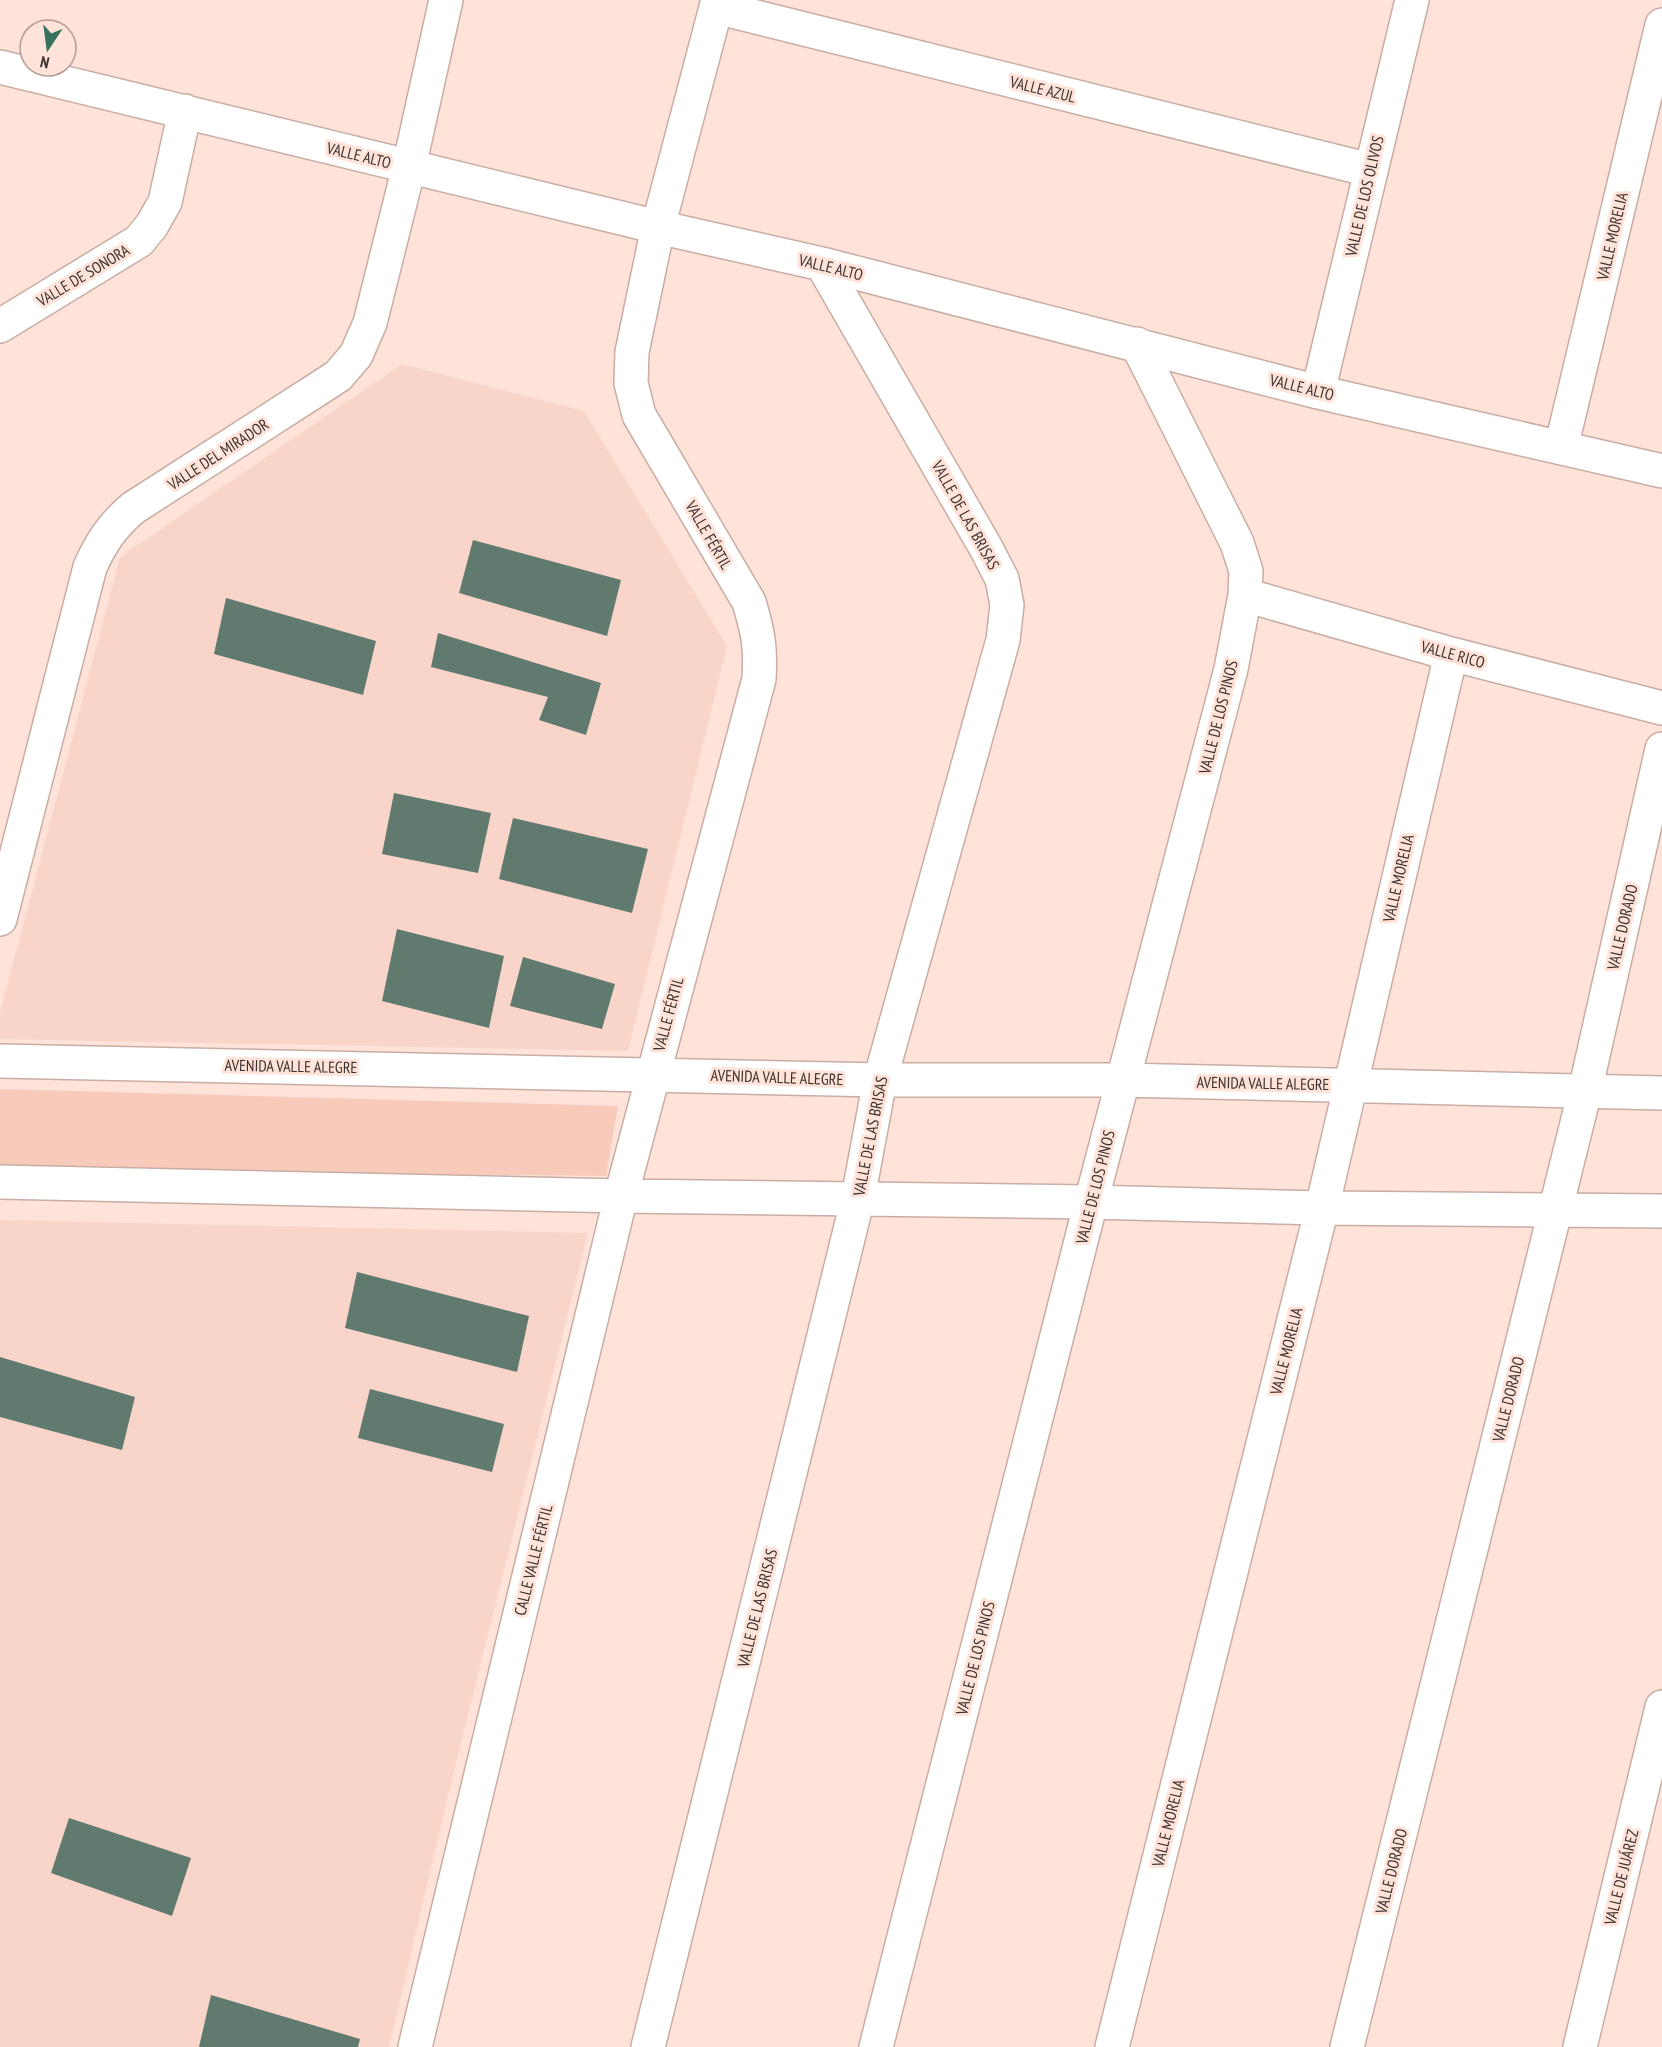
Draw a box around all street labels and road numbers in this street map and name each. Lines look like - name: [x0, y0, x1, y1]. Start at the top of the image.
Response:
- street label: VALLE AZUL: [1007, 71, 1078, 107]
- street label: VALLE DE LOS OLIVOS: [1340, 134, 1388, 259]
- street label: VALLE ALTO: [324, 137, 393, 173]
- street label: VALLE MORELIA: [1592, 190, 1632, 283]
- street label: VALLE DE SONORA: [32, 239, 133, 311]
- street label: VALLE ALTO: [796, 249, 865, 285]
- street label: VALLE ALTO: [1267, 369, 1336, 405]
- street label: VALLE DEL MIRADOR: [163, 414, 272, 495]
- street label: VALLE DE LAS BRISAS: [927, 456, 1004, 573]
- street label: VALLE FÉRTIL: [681, 496, 737, 573]
- street label: VALLE RICO: [1418, 636, 1487, 672]
- street label: VALLE DE LOS PINOS: [1194, 658, 1242, 777]
- street label: VALLE MORELIA: [1378, 832, 1418, 925]
- street label: VALLE DORADO: [1602, 882, 1642, 973]
- street label: VALLE FÉRTIL: [648, 974, 688, 1054]
- street label: AVENIDA VALLE ALEGRE: [225, 1055, 358, 1077]
- street label: AVENIDA VALLE ALEGRE: [710, 1065, 844, 1089]
- street label: AVENIDA VALLE ALEGRE: [1197, 1072, 1330, 1094]
- street label: VALLE DE LAS BRISAS: [848, 1074, 891, 1198]
- street label: VALLE DE LOS PINOS: [1071, 1128, 1119, 1247]
- street label: VALLE MORELIA: [1265, 1305, 1307, 1398]
- street label: VALLE DORADO: [1488, 1354, 1528, 1445]
- street label: CALLE VALLE FÉRTIL: [510, 1502, 557, 1617]
- street label: VALLE DE LAS BRISAS: [732, 1547, 781, 1670]
- street label: VALLE DE LOS PINOS: [951, 1599, 999, 1718]
- street label: VALLE MORELIA: [1147, 1777, 1189, 1870]
- street label: VALLE DORADO: [1371, 1826, 1411, 1917]
- street label: VALLE DE JUÁREZ: [1599, 1827, 1643, 1928]

